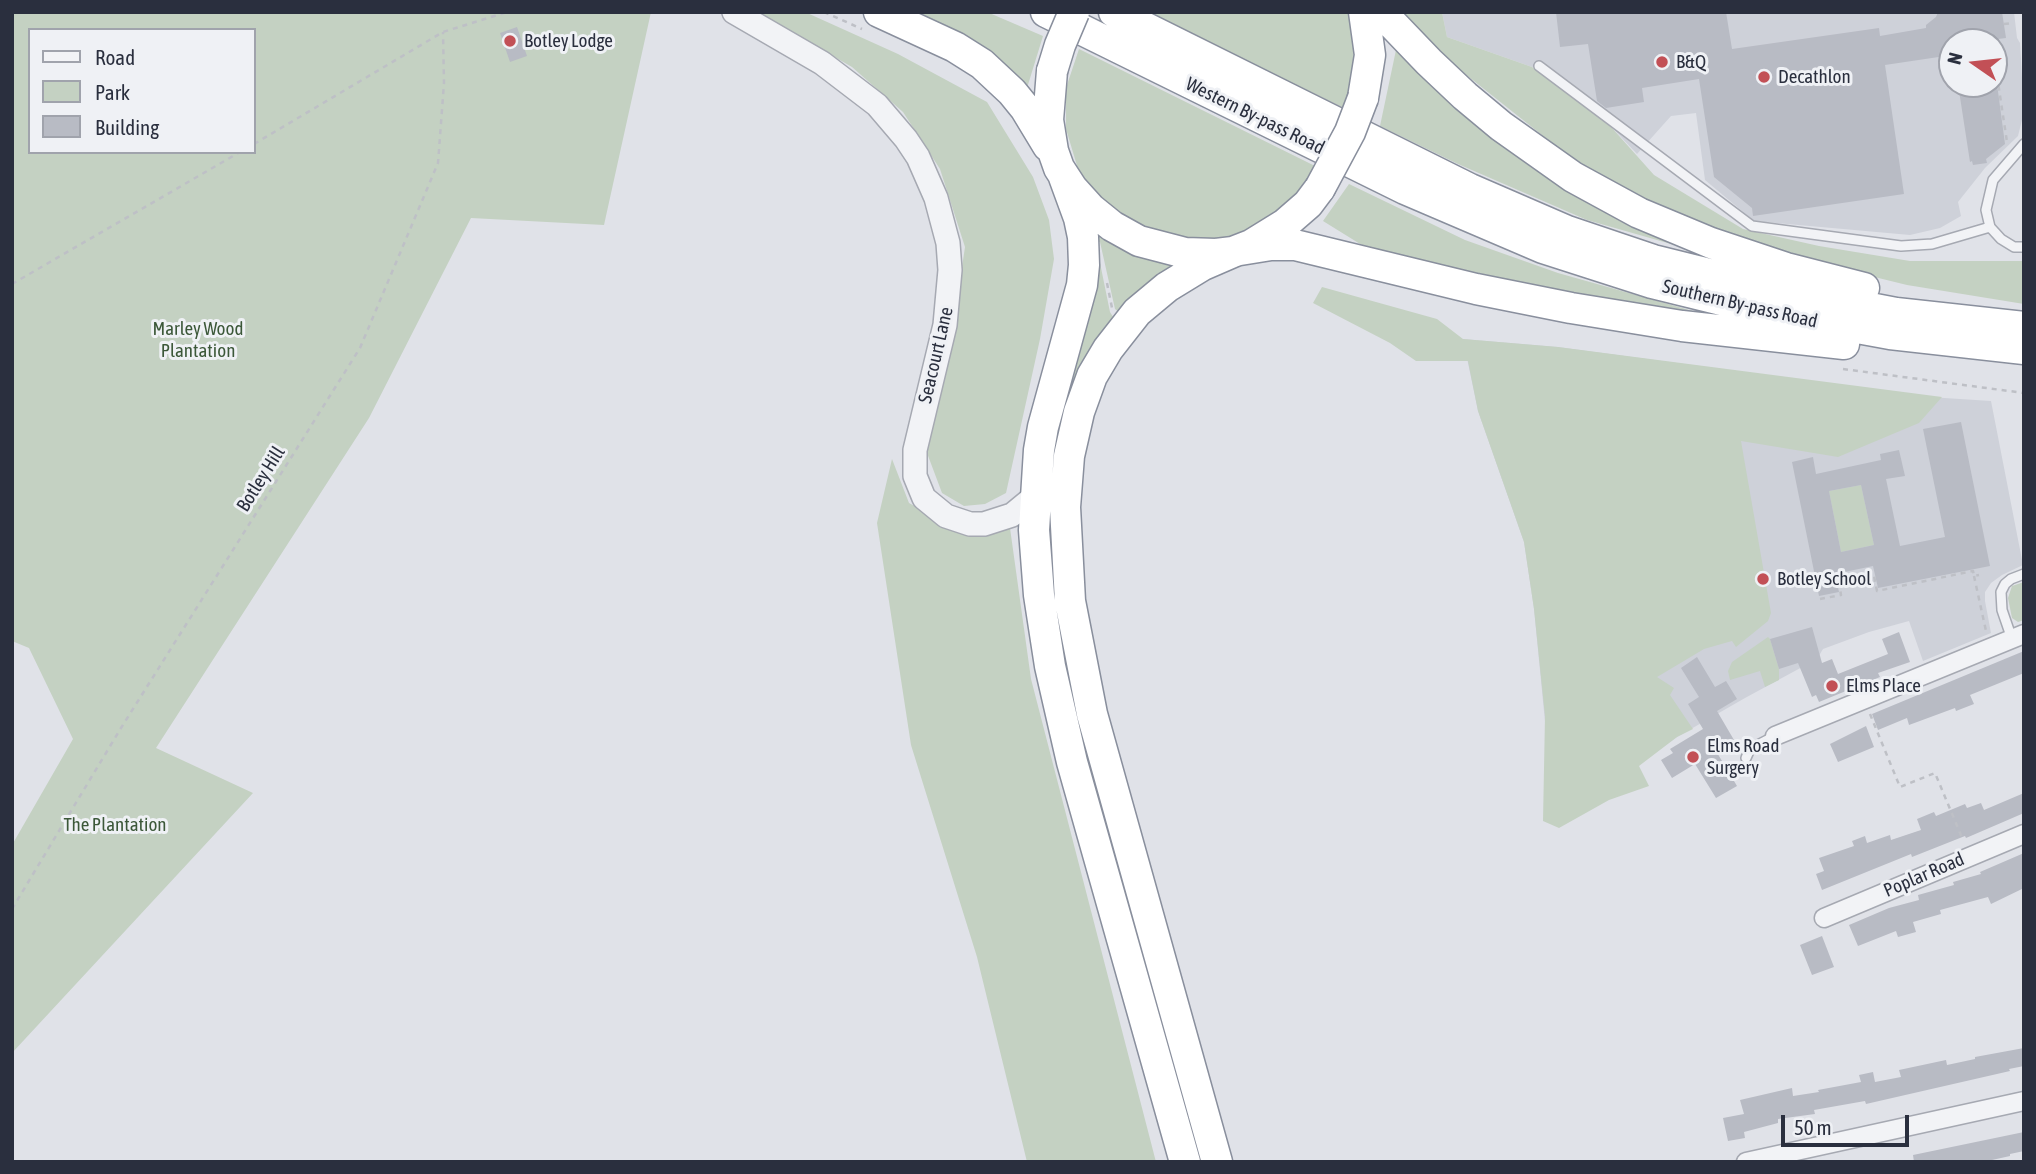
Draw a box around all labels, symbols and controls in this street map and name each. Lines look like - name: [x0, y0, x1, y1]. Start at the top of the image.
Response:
- legend: [28, 28, 256, 154]
- north arrow: [1938, 28, 2008, 98]
- place label: Botley Lodge: [524, 30, 613, 52]
- marker: Botley Lodge: [502, 33, 518, 49]
- text: Road: [95, 45, 135, 69]
- text: N: [1943, 50, 1967, 67]
- place label: B&Q: [1676, 51, 1706, 73]
- marker: B&Q: [1654, 54, 1670, 70]
- place label: Decathlon: [1778, 66, 1851, 88]
- marker: Decathlon: [1756, 69, 1772, 85]
- street label: Western By-pass Road: [1182, 73, 1328, 159]
- text: Park: [95, 80, 130, 104]
- text: Building: [95, 115, 159, 139]
- street label: Southern By-pass Road: [1660, 275, 1820, 333]
- street label: Seacourt Lane: [914, 305, 958, 405]
- park label: Marley Wood Plantation: [153, 318, 243, 362]
- street label: Botley Hill: [232, 442, 290, 516]
- place label: Botley School: [1777, 568, 1871, 590]
- marker: Botley School: [1755, 571, 1771, 587]
- place label: Elms Place: [1846, 675, 1921, 697]
- marker: Elms Place: [1824, 678, 1840, 694]
- place label: Elms Road Surgery: [1707, 735, 1779, 779]
- marker: Elms Road Surgery: [1685, 749, 1701, 765]
- park label: The Plantation: [63, 814, 167, 836]
- street label: Poplar Road: [1880, 848, 1968, 902]
- scale bar: [1784, 1100, 1912, 1144]
- text: 50 m: [1794, 1115, 1832, 1139]

